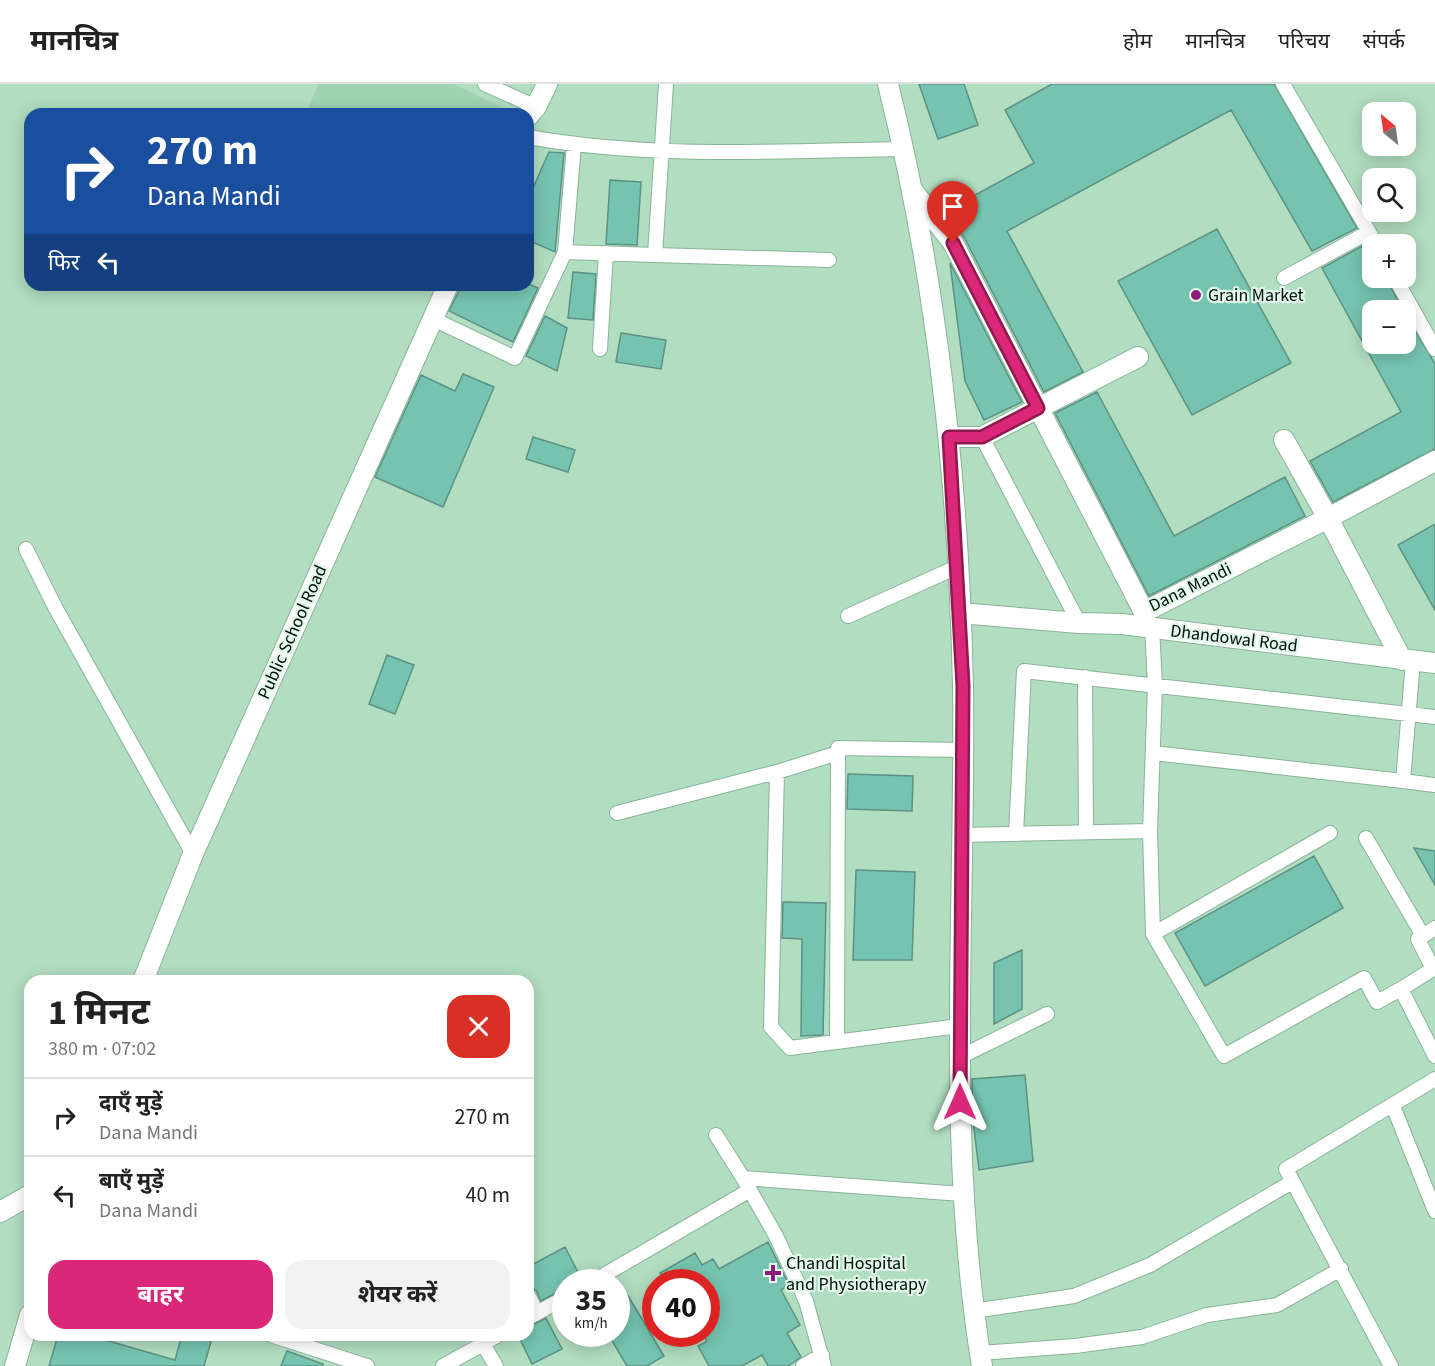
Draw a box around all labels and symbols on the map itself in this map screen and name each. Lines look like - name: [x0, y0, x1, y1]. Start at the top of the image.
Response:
- north arrow: [1362, 102, 1416, 156]
- pin: [927, 181, 978, 243]
- place label: Grain Market: [1208, 283, 1304, 308]
- marker: Grain Market: [1189, 288, 1203, 302]
- street label: Dana Mandi: [1145, 557, 1236, 618]
- street label: Public School Road: [252, 561, 333, 703]
- street label: Dhandowal Road: [1169, 618, 1299, 659]
- position arrow: [928, 1070, 992, 1134]
- place label: Chandi Hospital and Physiotherapy: [786, 1251, 927, 1297]
- marker: Chandi Hospital and Physiotherapy: [764, 1264, 782, 1282]
- speed limit sign: 40: [642, 1269, 720, 1347]

